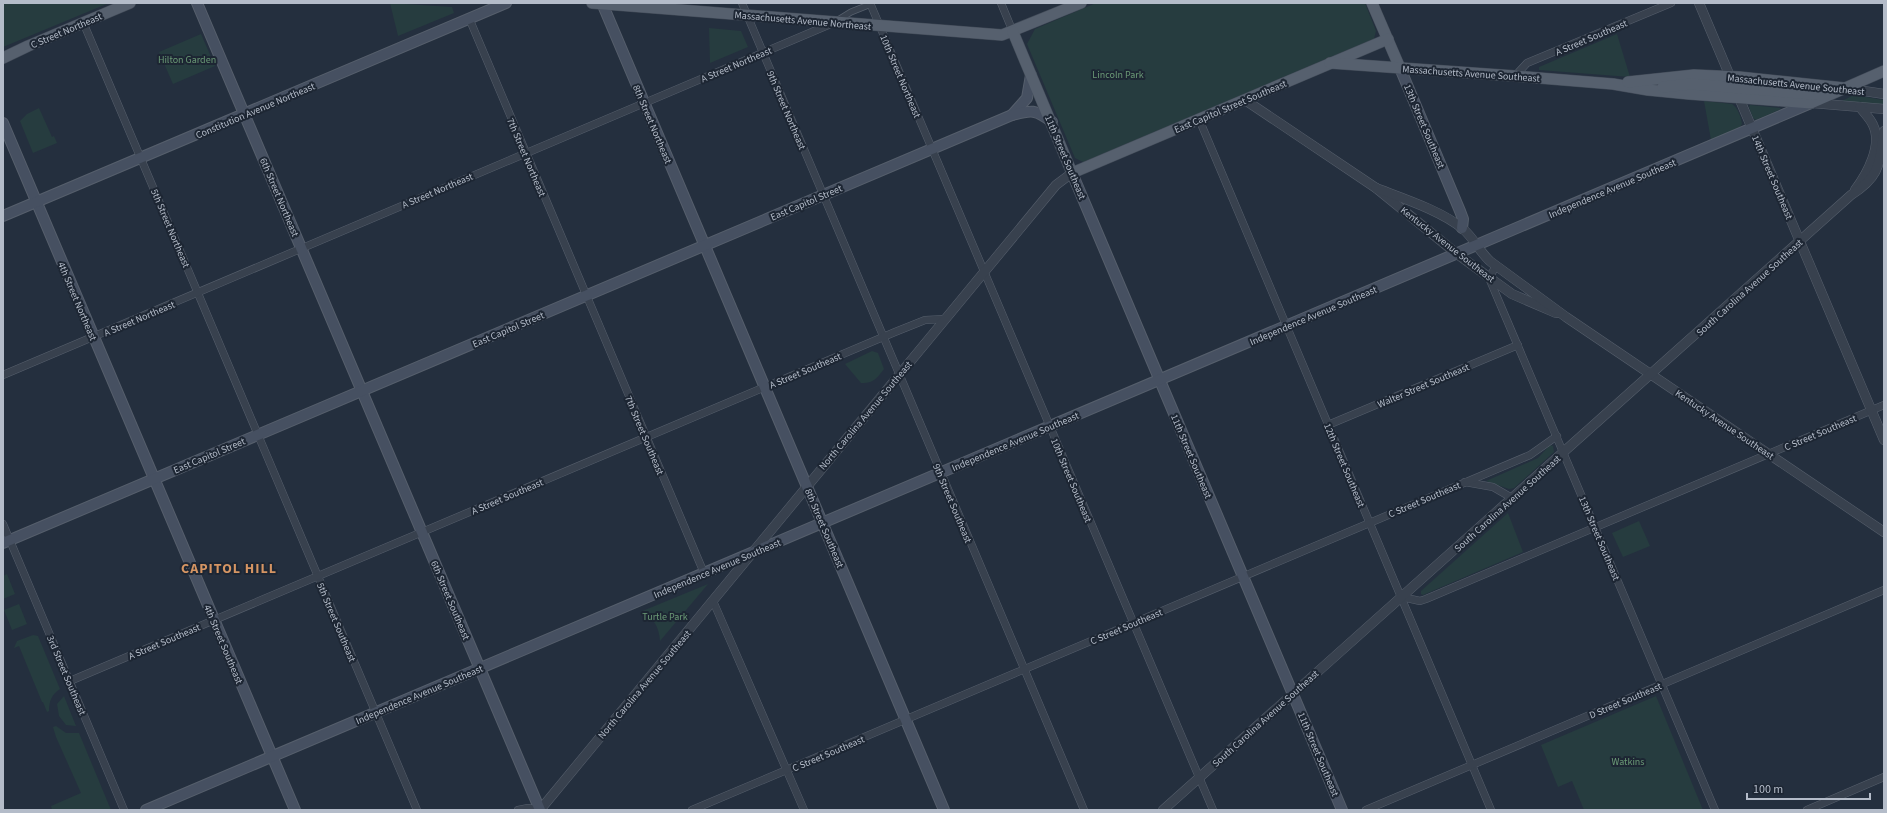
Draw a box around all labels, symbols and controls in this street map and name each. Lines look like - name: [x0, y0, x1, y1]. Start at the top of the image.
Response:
- street label: Massachusetts Avenue Northeast: [734, 8, 872, 34]
- street label: C Street Northeast: [29, 9, 105, 52]
- street label: A Street Southeast: [1553, 16, 1630, 59]
- street label: 10th Street Northeast: [876, 33, 924, 121]
- street label: A Street Northeast: [699, 43, 775, 86]
- park label: Hilton Garden: [158, 53, 216, 67]
- street label: Massachusetts Avenue Southeast: [1402, 62, 1541, 86]
- park label: Lincoln Park: [1092, 68, 1144, 82]
- street label: 9th Street Northeast: [763, 69, 809, 152]
- street label: Massachusetts Avenue Southeast: [1727, 71, 1866, 99]
- street label: East Capitol Street Southeast: [1172, 77, 1289, 137]
- street label: Constitution Avenue Northeast: [194, 79, 318, 142]
- street label: 13th Street Southeast: [1400, 82, 1448, 171]
- street label: 8th Street Northeast: [629, 83, 675, 166]
- street label: 11th Street Southeast: [1041, 113, 1089, 202]
- street label: 7th Street Northeast: [503, 116, 549, 199]
- street label: 14th Street Southeast: [1748, 133, 1796, 222]
- street label: Independence Avenue Southeast: [1547, 155, 1679, 222]
- street label: 6th Street Northeast: [256, 156, 302, 239]
- street label: A Street Northeast: [400, 169, 476, 212]
- street label: East Capitol Street: [768, 181, 845, 224]
- street label: 5th Street Northeast: [147, 187, 193, 270]
- street label: Kentucky Avenue Southeast: [1397, 203, 1498, 286]
- street label: South Carolina Avenue Southeast: [1693, 236, 1807, 340]
- street label: 4th Street Northeast: [54, 260, 100, 343]
- street label: Independence Avenue Southeast: [1248, 282, 1380, 349]
- street label: A Street Northeast: [102, 297, 178, 340]
- street label: East Capitol Street: [470, 308, 547, 351]
- street label: A Street Southeast: [767, 349, 844, 392]
- street label: North Carolina Avenue Southeast: [816, 358, 916, 473]
- street label: Walter Street Southeast: [1375, 360, 1472, 412]
- street label: Kentucky Avenue Southeast: [1672, 387, 1777, 463]
- street label: 7th Street Southeast: [621, 393, 667, 478]
- street label: Independence Avenue Southeast: [950, 408, 1082, 475]
- street label: C Street Southeast: [1782, 411, 1859, 454]
- street label: 11th Street Southeast: [1167, 412, 1215, 501]
- street label: 12th Street Southeast: [1320, 421, 1368, 510]
- street label: East Capitol Street: [171, 434, 248, 477]
- street label: 10th Street Southeast: [1047, 436, 1095, 525]
- street label: South Carolina Avenue Southeast: [1451, 452, 1565, 556]
- street label: 9th Street Southeast: [929, 461, 975, 546]
- street label: A Street Southeast: [469, 475, 546, 518]
- street label: C Street Southeast: [1386, 478, 1463, 521]
- street label: 8th Street Southeast: [801, 486, 847, 571]
- street label: 13th Street Southeast: [1575, 494, 1623, 583]
- street label: Independence Avenue Southeast: [652, 535, 784, 602]
- street label: 6th Street Southeast: [427, 558, 473, 643]
- district label: CAPITOL HILL: [181, 559, 277, 579]
- street label: 5th Street Southeast: [313, 580, 359, 665]
- street label: 4th Street Southeast: [200, 602, 246, 687]
- street label: C Street Southeast: [1088, 605, 1165, 648]
- park label: Turtle Park: [642, 610, 688, 624]
- street label: A Street Southeast: [126, 620, 203, 663]
- street label: North Carolina Avenue Southeast: [595, 627, 695, 742]
- street label: 3rd Street Southeast: [43, 633, 89, 718]
- street label: Independence Avenue Southeast: [354, 661, 486, 728]
- street label: South Carolina Avenue Southeast: [1209, 667, 1323, 771]
- street label: D Street Southeast: [1587, 679, 1664, 722]
- street label: 11th Street Southeast: [1294, 710, 1342, 799]
- street label: C Street Southeast: [790, 732, 867, 775]
- park label: Watkins: [1611, 755, 1645, 769]
- scale bar: [1747, 775, 1870, 801]
- text: 100 m: [1753, 781, 1783, 798]

